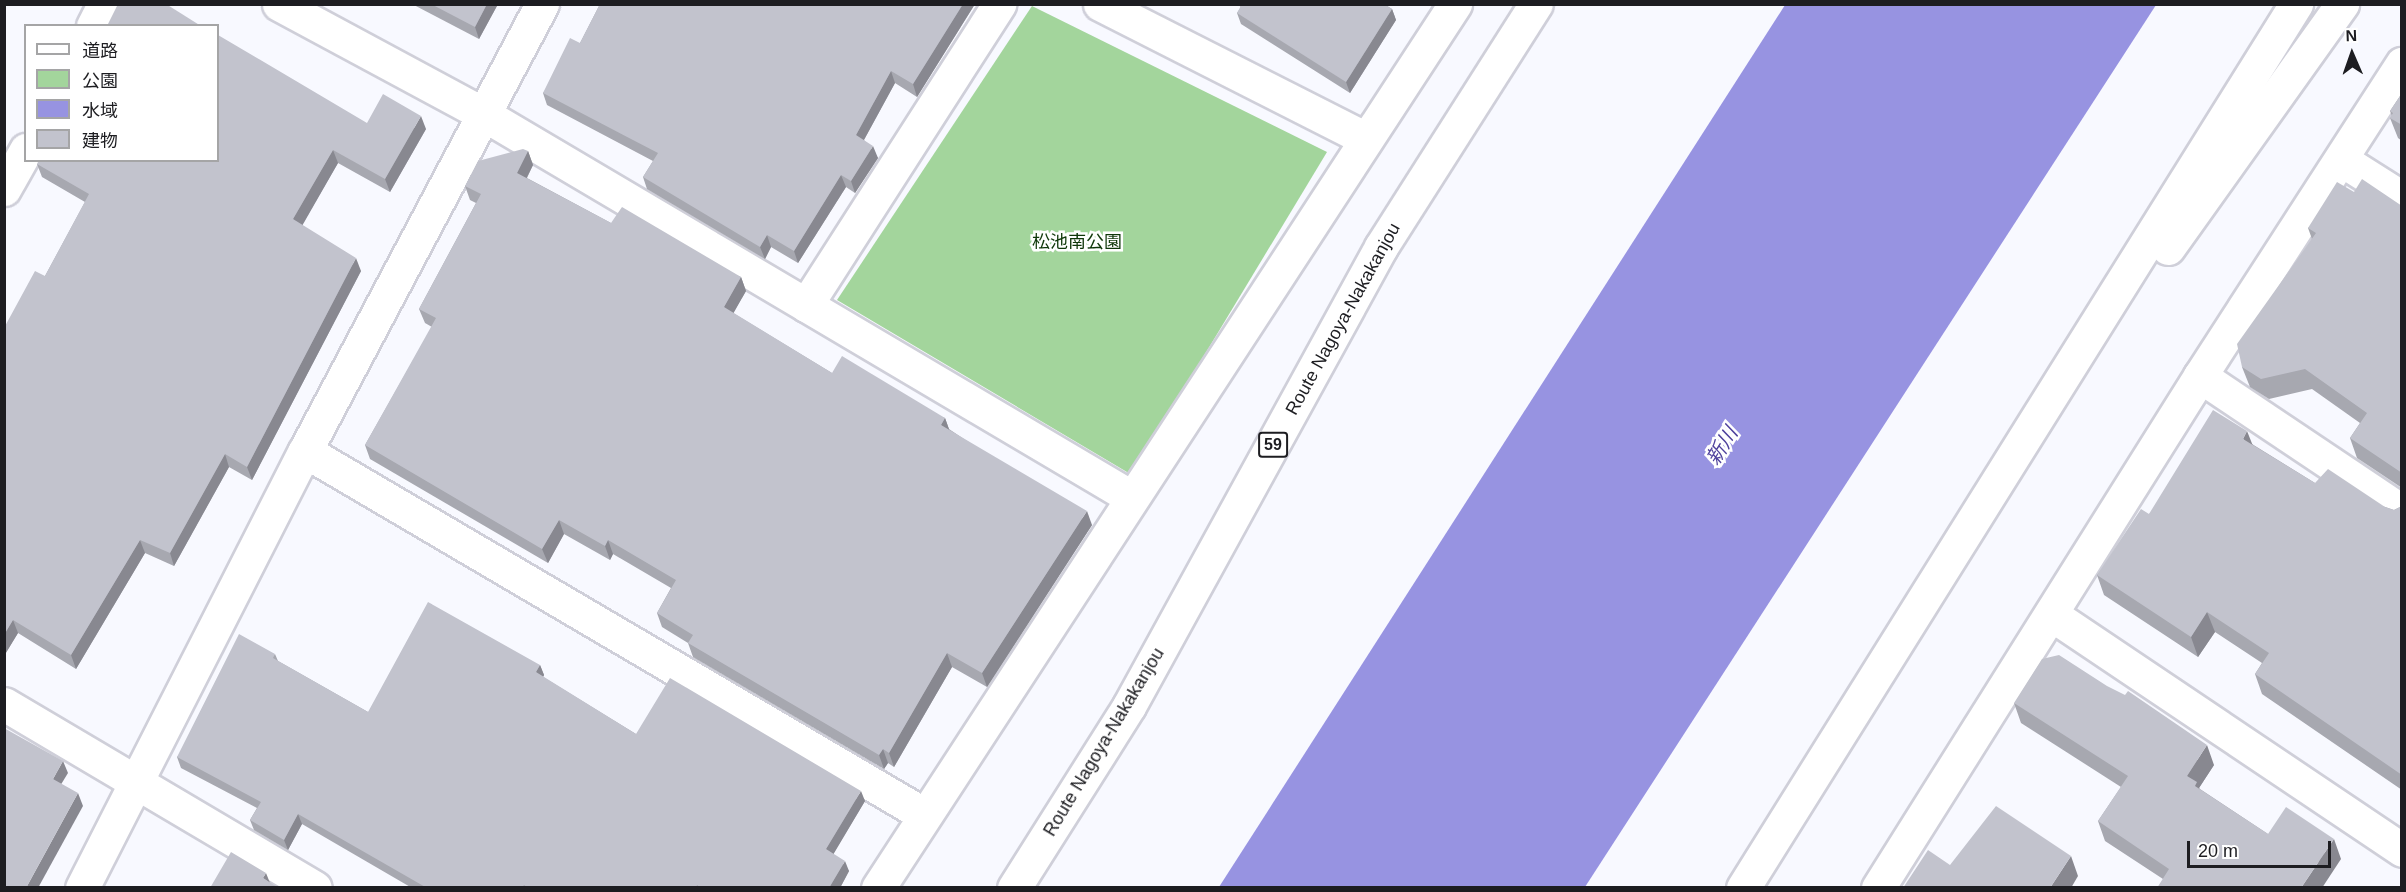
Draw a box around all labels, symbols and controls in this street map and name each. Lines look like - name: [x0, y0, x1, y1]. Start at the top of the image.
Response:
- legend: [24, 24, 219, 162]
- north arrow: [2322, 24, 2382, 84]
- text: N: [2345, 27, 2357, 44]
- text: 道路: [82, 41, 118, 61]
- text: 公園: [82, 71, 118, 91]
- text: 水域: [82, 101, 118, 121]
- text: 建物: [82, 131, 118, 151]
- street label: Route Nagoya-Nakakanjou: [1281, 219, 1405, 419]
- park label: 松池南公園: [1032, 231, 1122, 253]
- water label: 新川: [1701, 423, 1743, 469]
- road number: 59: [1258, 432, 1288, 458]
- street label: Route Nagoya-Nakakanjou: [1039, 644, 1169, 840]
- scale bar: [2190, 829, 2334, 867]
- text: 20 m: [2198, 841, 2238, 861]

